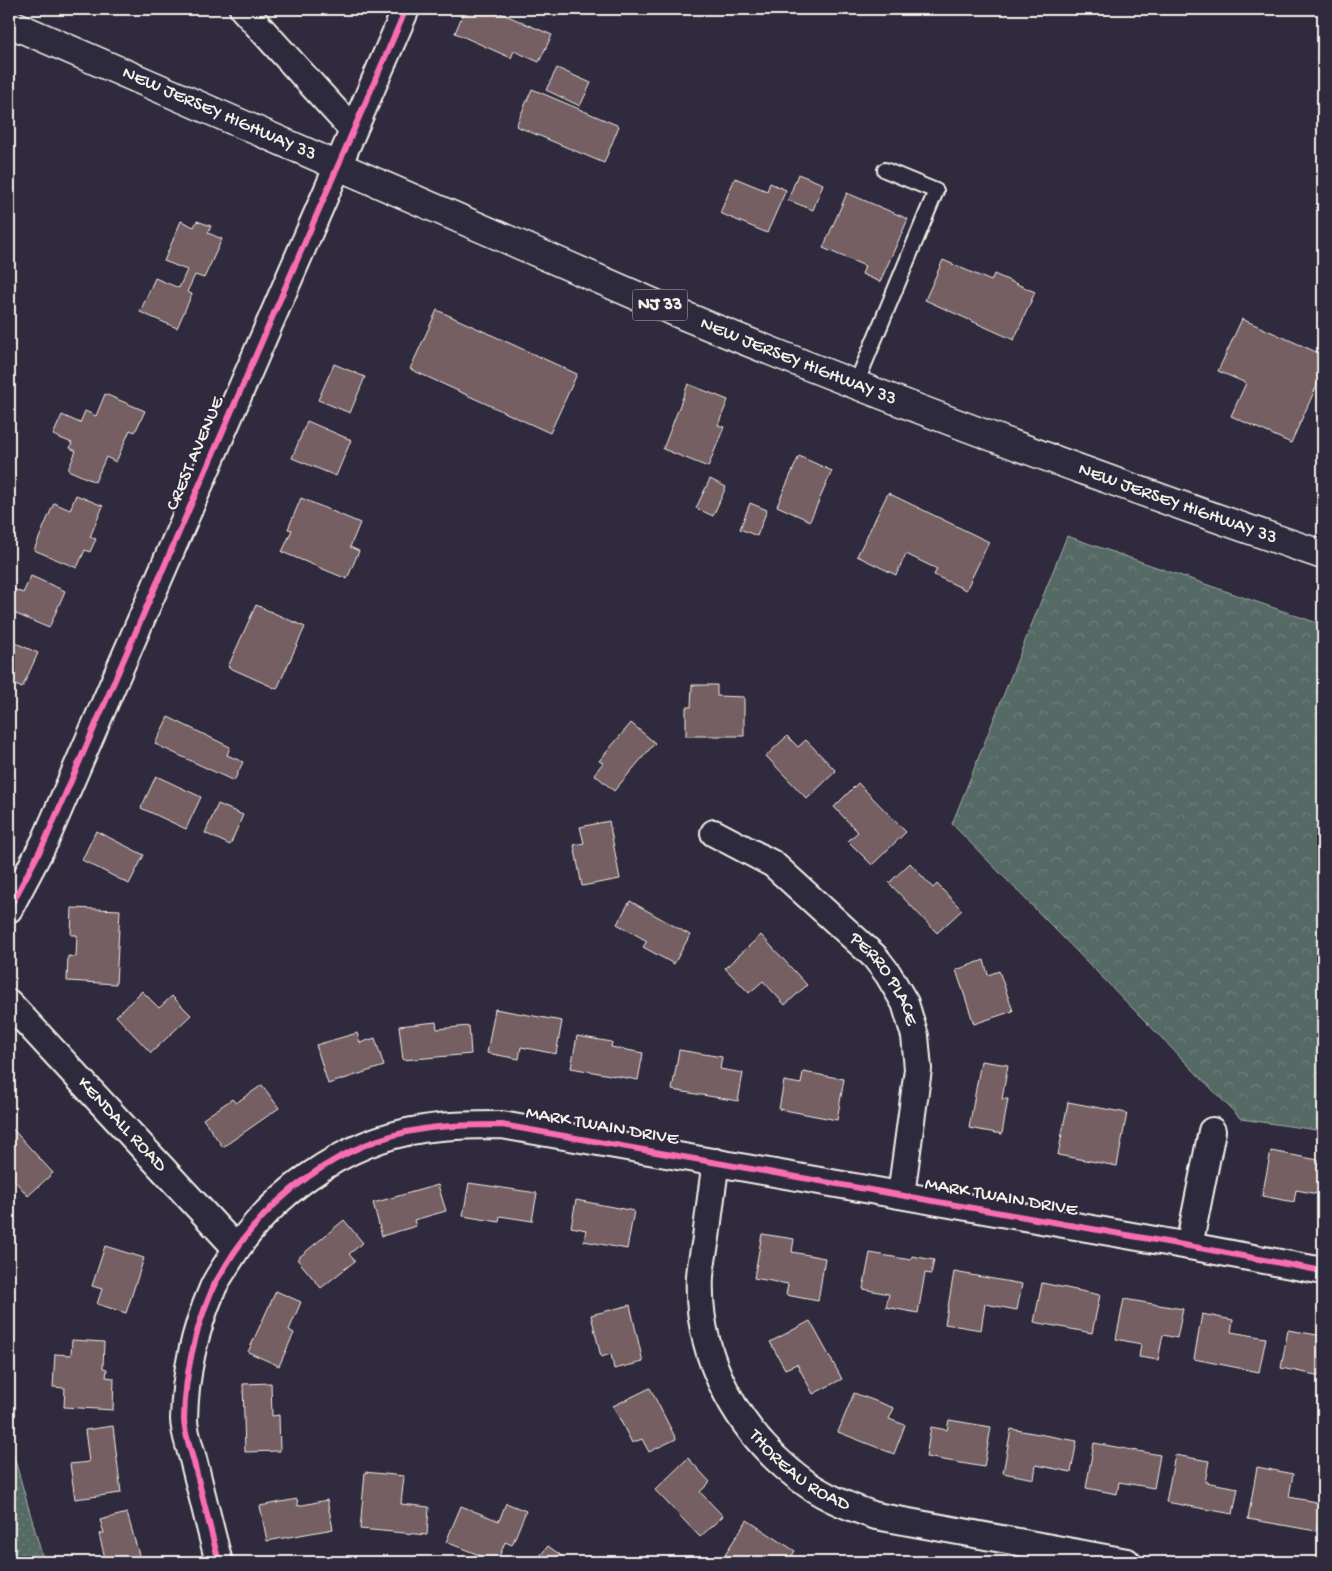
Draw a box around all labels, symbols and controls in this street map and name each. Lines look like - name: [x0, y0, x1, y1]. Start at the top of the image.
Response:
- street label: NEW JERSEY HIGHWAY 33: [119, 61, 320, 166]
- road number: NJ 33: [632, 290, 688, 320]
- street label: NEW JERSEY HIGHWAY 33: [697, 312, 900, 411]
- street label: CREST AVENUE: [162, 393, 231, 514]
- street label: NEW JERSEY HIGHWAY 33: [1075, 458, 1280, 550]
- street label: PERRO PLACE: [843, 927, 923, 1029]
- street label: KENDALL ROAD: [72, 1072, 172, 1178]
- street label: MARK TWAIN DRIVE: [524, 1102, 681, 1152]
- street label: MARK TWAIN DRIVE: [923, 1173, 1080, 1223]
- street label: THOREAU ROAD: [743, 1424, 854, 1517]

